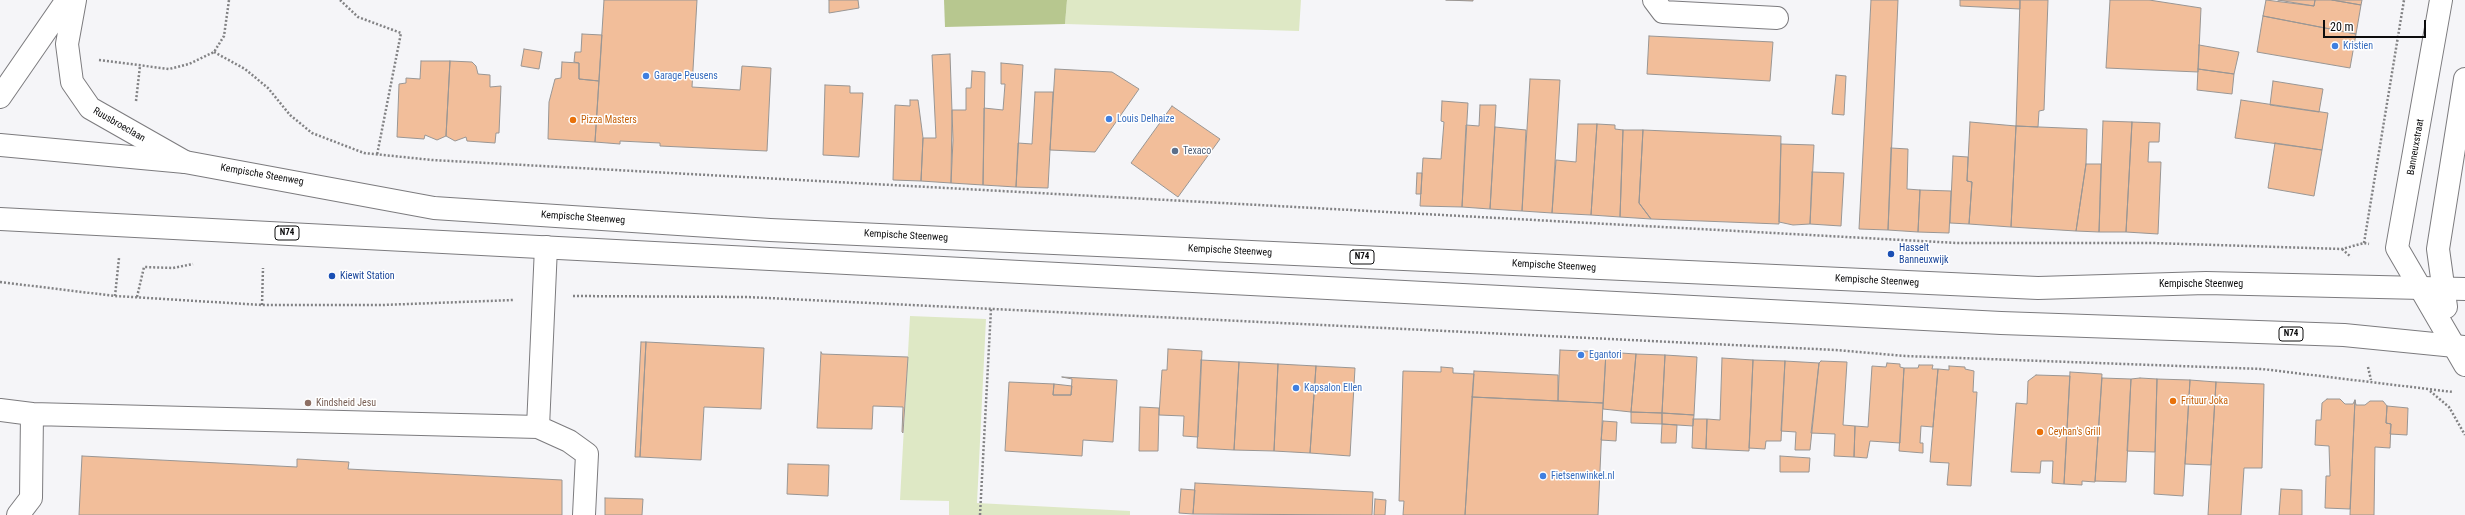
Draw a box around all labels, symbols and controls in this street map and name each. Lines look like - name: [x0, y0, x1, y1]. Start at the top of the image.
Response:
- scale bar: [2325, 12, 2428, 38]
- text: 20 m: [2330, 20, 2354, 34]
- place label: Kristien: [2343, 40, 2373, 52]
- marker: Kristien: [2330, 41, 2340, 51]
- place label: Garage Peusens: [654, 70, 718, 82]
- marker: Garage Peusens: [641, 71, 651, 81]
- street label: Ruusbroeclaan: [91, 105, 147, 145]
- place label: Louis Delhaize: [1117, 113, 1174, 125]
- place label: Pizza Masters: [581, 114, 637, 126]
- marker: Louis Delhaize: [1104, 114, 1114, 124]
- marker: Pizza Masters: [568, 115, 578, 125]
- street label: Banneuxstraat: [2405, 118, 2427, 176]
- place label: Texaco: [1183, 145, 1211, 157]
- marker: Texaco: [1170, 146, 1180, 156]
- street label: Kempische Steenweg: [219, 162, 305, 188]
- street label: Kempische Steenweg: [541, 209, 625, 227]
- road number: N74: [275, 226, 299, 240]
- street label: Kempische Steenweg: [864, 228, 948, 244]
- place label: Hasselt Banneuxwijk: [1899, 242, 1948, 266]
- street label: Kempische Steenweg: [1188, 243, 1272, 259]
- marker: Hasselt Banneuxwijk: [1886, 249, 1896, 259]
- road number: N74: [1350, 250, 1374, 264]
- street label: Kempische Steenweg: [1512, 258, 1596, 274]
- place label: Kiewit Station: [340, 270, 395, 282]
- marker: Kiewit Station: [327, 271, 337, 281]
- street label: Kempische Steenweg: [1835, 273, 1919, 289]
- street label: Kempische Steenweg: [2159, 278, 2243, 290]
- road number: N74: [2279, 327, 2303, 341]
- place label: Egantori: [1589, 349, 1622, 361]
- marker: Egantori: [1576, 350, 1586, 360]
- place label: Kapsalon Ellen: [1304, 382, 1362, 394]
- marker: Kapsalon Ellen: [1291, 383, 1301, 393]
- place label: Frituur Joka: [2181, 395, 2228, 407]
- marker: Frituur Joka: [2168, 396, 2178, 406]
- place label: Kindsheid Jesu: [316, 397, 376, 409]
- marker: Kindsheid Jesu: [303, 398, 313, 408]
- place label: Ceyhan's Grill: [2048, 426, 2100, 438]
- marker: Ceyhan's Grill: [2035, 427, 2045, 437]
- place label: Fietsenwinkel.nl: [1551, 470, 1615, 482]
- marker: Fietsenwinkel.nl: [1538, 471, 1548, 481]

